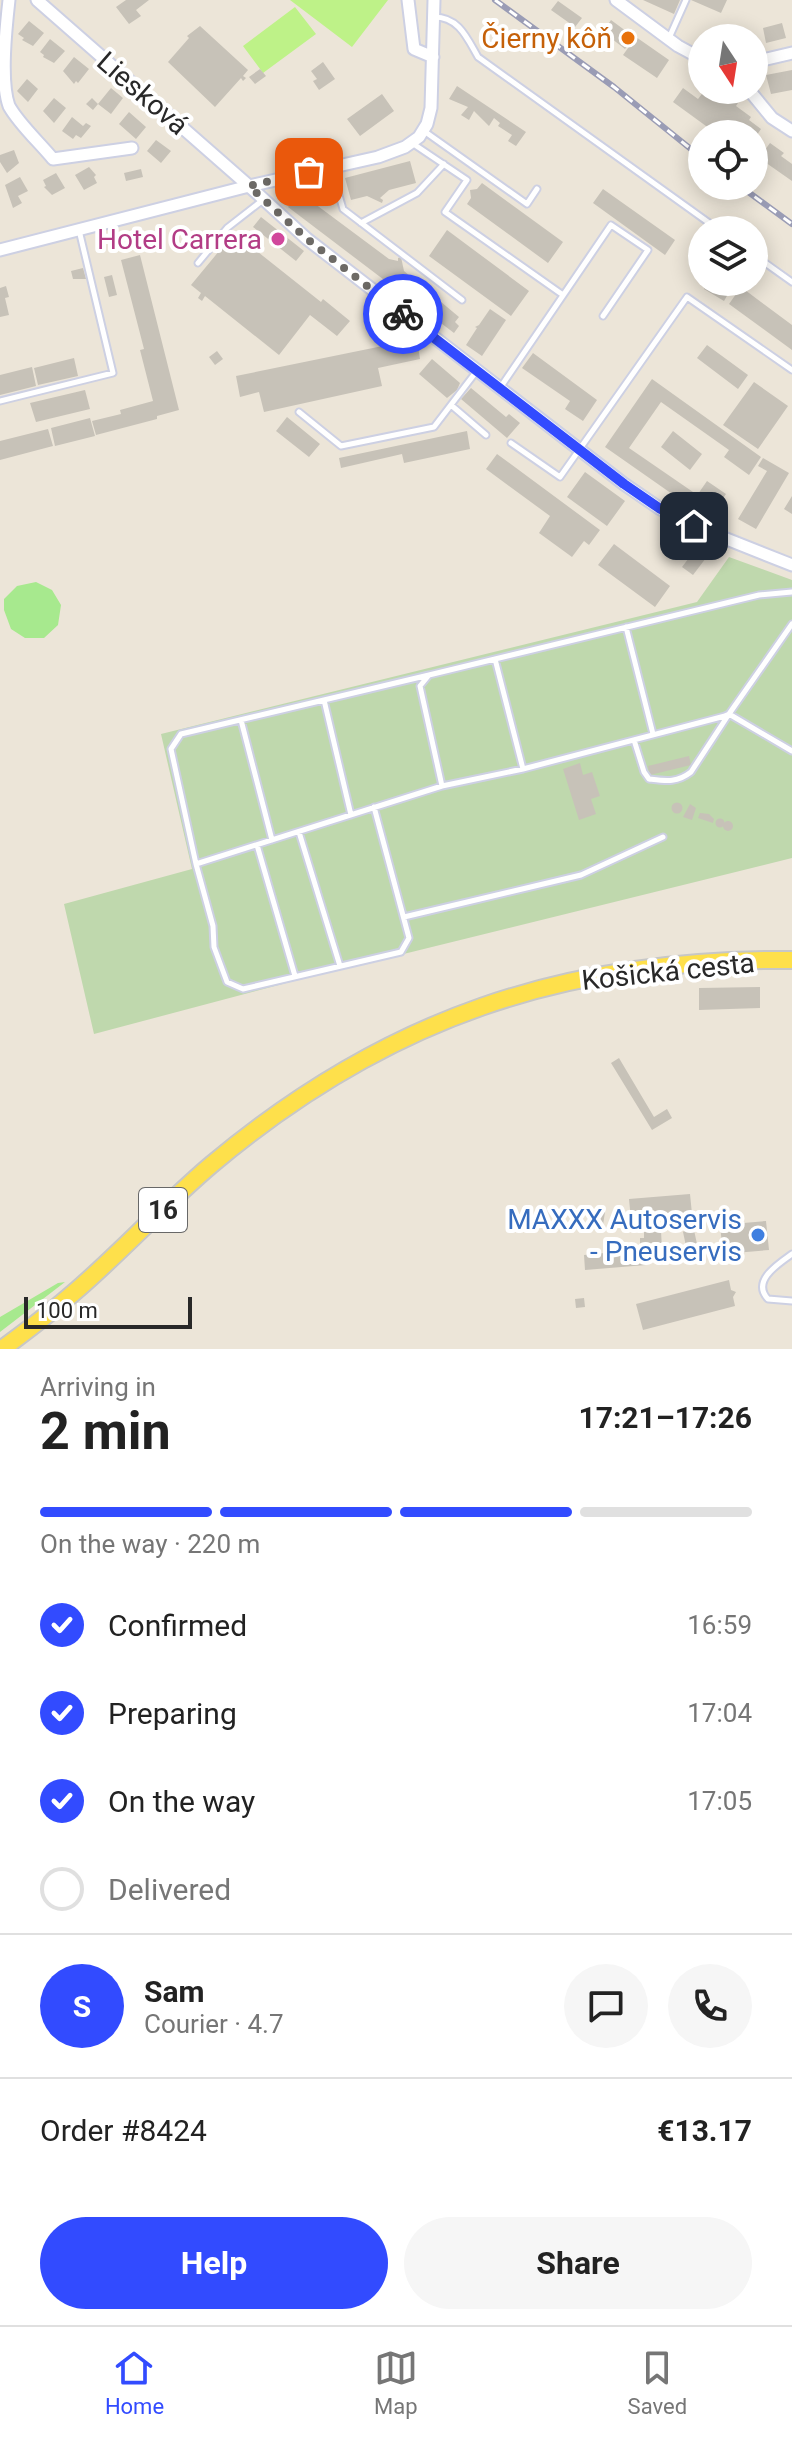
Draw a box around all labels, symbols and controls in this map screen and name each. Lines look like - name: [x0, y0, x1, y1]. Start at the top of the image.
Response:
- place label: Čierny kôň: [481, 22, 612, 55]
- north arrow: [688, 24, 768, 104]
- map controls: [688, 24, 768, 296]
- marker: Čierny kôň: [619, 29, 637, 47]
- street label: Liesková: [90, 45, 195, 142]
- button: locate: [688, 120, 768, 200]
- pin: [275, 138, 343, 206]
- icon: bag: [287, 150, 331, 194]
- button: layers: [688, 216, 768, 296]
- place label: Hotel Carrera: [97, 223, 262, 256]
- marker: Hotel Carrera: [269, 230, 287, 248]
- courier: [363, 274, 443, 354]
- icon: bike: [381, 292, 425, 336]
- pin: [660, 492, 728, 560]
- icon: home: [672, 504, 716, 548]
- street label: Košická cesta: [580, 946, 756, 997]
- road number: 16: [139, 1188, 187, 1232]
- place label: MAXXX Autoservis - Pneuservis: [507, 1203, 742, 1268]
- marker: MAXXX Autoservis - Pneuservis: [749, 1226, 767, 1244]
- scale bar: [24, 1293, 192, 1329]
- text: 100 m: [36, 1298, 98, 1323]
- text: Arriving in: [40, 1372, 156, 1402]
- text: 17:21–17:26: [578, 1400, 752, 1435]
- text: 2 min: [40, 1401, 171, 1462]
- text: On the way · 220 m: [40, 1529, 260, 1559]
- icon: check: [40, 1603, 84, 1647]
- text: Confirmed: [108, 1608, 247, 1643]
- text: 16:59: [687, 1610, 752, 1640]
- icon: check: [40, 1691, 84, 1735]
- text: Preparing: [108, 1696, 237, 1731]
- text: 17:04: [687, 1698, 752, 1728]
- icon: check: [40, 1779, 84, 1823]
- text: On the way: [108, 1784, 255, 1819]
- text: 17:05: [687, 1786, 752, 1816]
- text: Delivered: [108, 1872, 231, 1907]
- button: chat: [564, 1964, 648, 2048]
- button: phone: [668, 1964, 752, 2048]
- text: Sam: [144, 1974, 205, 2009]
- text: S: [73, 1989, 91, 2024]
- text: Courier · 4.7: [144, 2009, 284, 2039]
- text: Order #8424: [40, 2113, 207, 2148]
- text: €13.17: [657, 2113, 752, 2148]
- button: Help: [40, 2217, 388, 2309]
- button: Share: [404, 2217, 752, 2309]
- tab: Home: [105, 2346, 164, 2419]
- tab: Map: [374, 2346, 418, 2419]
- tab: Saved: [628, 2346, 687, 2419]

